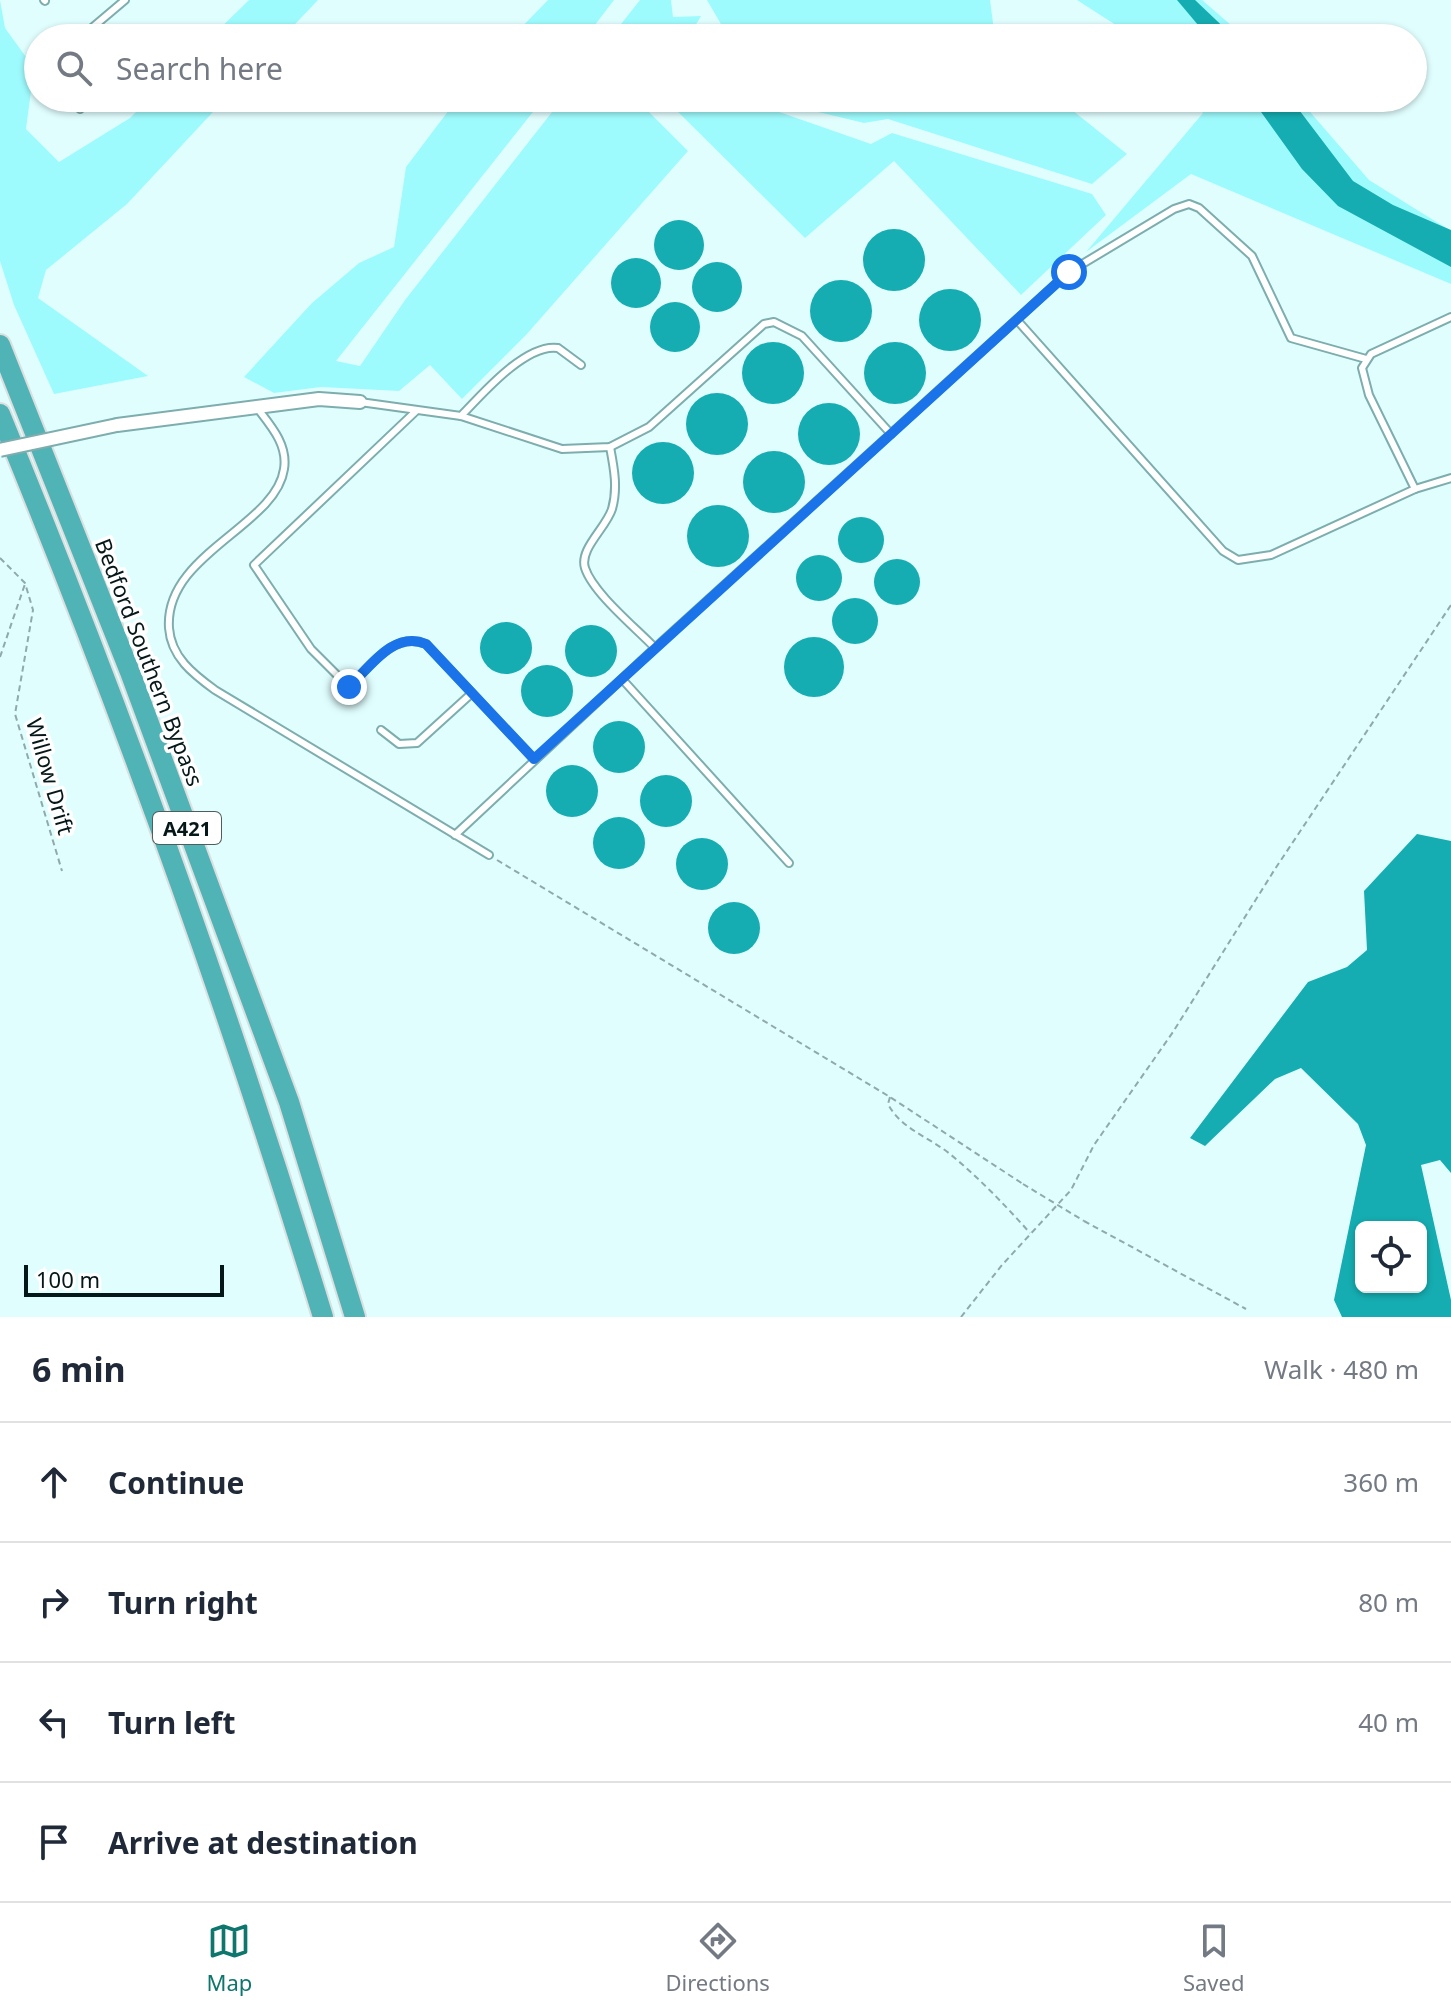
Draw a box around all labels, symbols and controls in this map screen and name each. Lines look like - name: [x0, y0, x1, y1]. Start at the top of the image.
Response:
- search box: [24, 24, 1427, 112]
- icon: search: [52, 46, 96, 90]
- text: Search here: [116, 48, 283, 89]
- route start: [1051, 254, 1087, 290]
- street label: Bedford Southern Bypass: [89, 534, 211, 790]
- route end: [331, 669, 367, 705]
- street label: Willow Drift: [20, 714, 82, 838]
- road number: A421: [153, 812, 221, 844]
- map controls: [1355, 1221, 1427, 1293]
- button: locate: [1355, 1221, 1427, 1293]
- scale bar: [24, 1261, 224, 1297]
- text: 100 m: [36, 1264, 100, 1294]
- text: 6 min: [32, 1346, 126, 1392]
- text: Walk · 480 m: [1264, 1351, 1419, 1387]
- icon: ahead: [32, 1460, 76, 1504]
- text: Continue: [108, 1462, 244, 1503]
- text: 360 m: [1343, 1464, 1419, 1500]
- icon: right: [32, 1580, 76, 1624]
- text: Turn right: [108, 1582, 258, 1623]
- text: 80 m: [1358, 1584, 1419, 1620]
- icon: left: [32, 1700, 76, 1744]
- text: Turn left: [108, 1702, 236, 1743]
- text: 40 m: [1358, 1704, 1419, 1740]
- icon: arrive: [32, 1820, 76, 1864]
- text: Arrive at destination: [108, 1822, 418, 1863]
- tab: Map: [207, 1919, 252, 1997]
- tab: Directions: [665, 1919, 770, 1997]
- tab: Saved: [1183, 1919, 1244, 1997]

